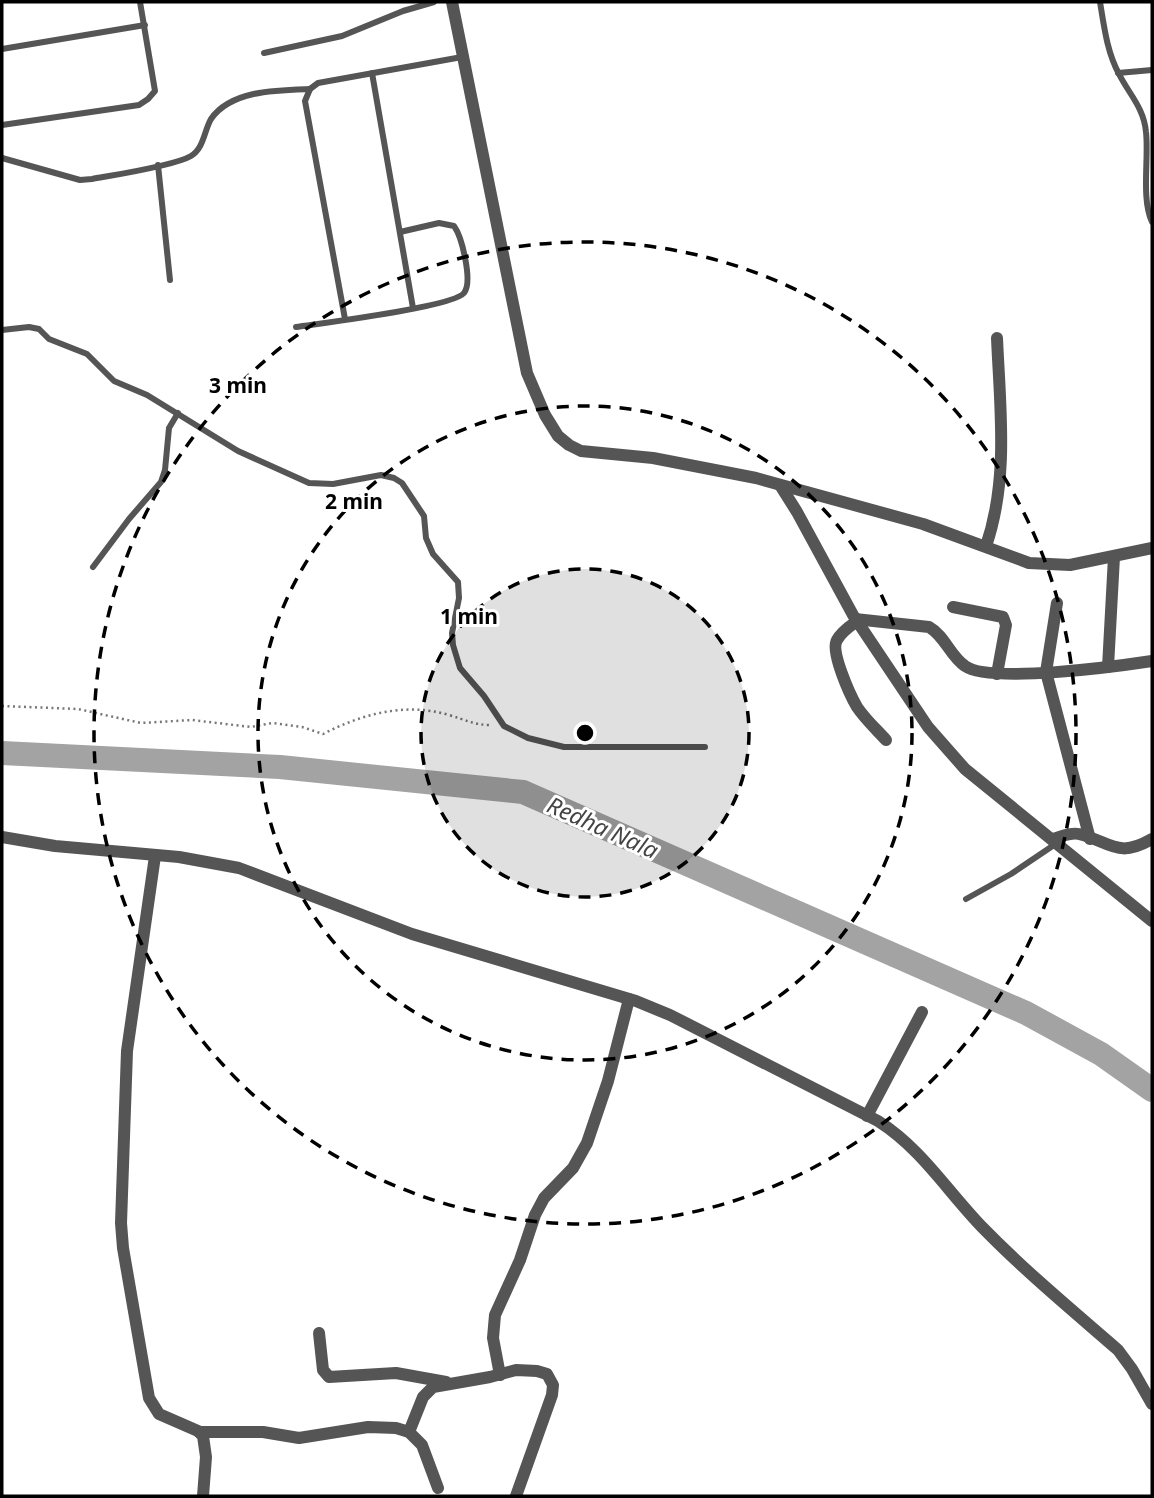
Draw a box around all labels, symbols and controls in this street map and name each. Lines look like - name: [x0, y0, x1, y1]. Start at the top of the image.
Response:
- text: 3 min: [209, 371, 267, 399]
- text: 2 min: [325, 487, 383, 515]
- text: 1 min: [440, 602, 498, 630]
- centre of rings: [573, 721, 597, 745]
- water label: Redha Nala: [542, 788, 664, 866]

